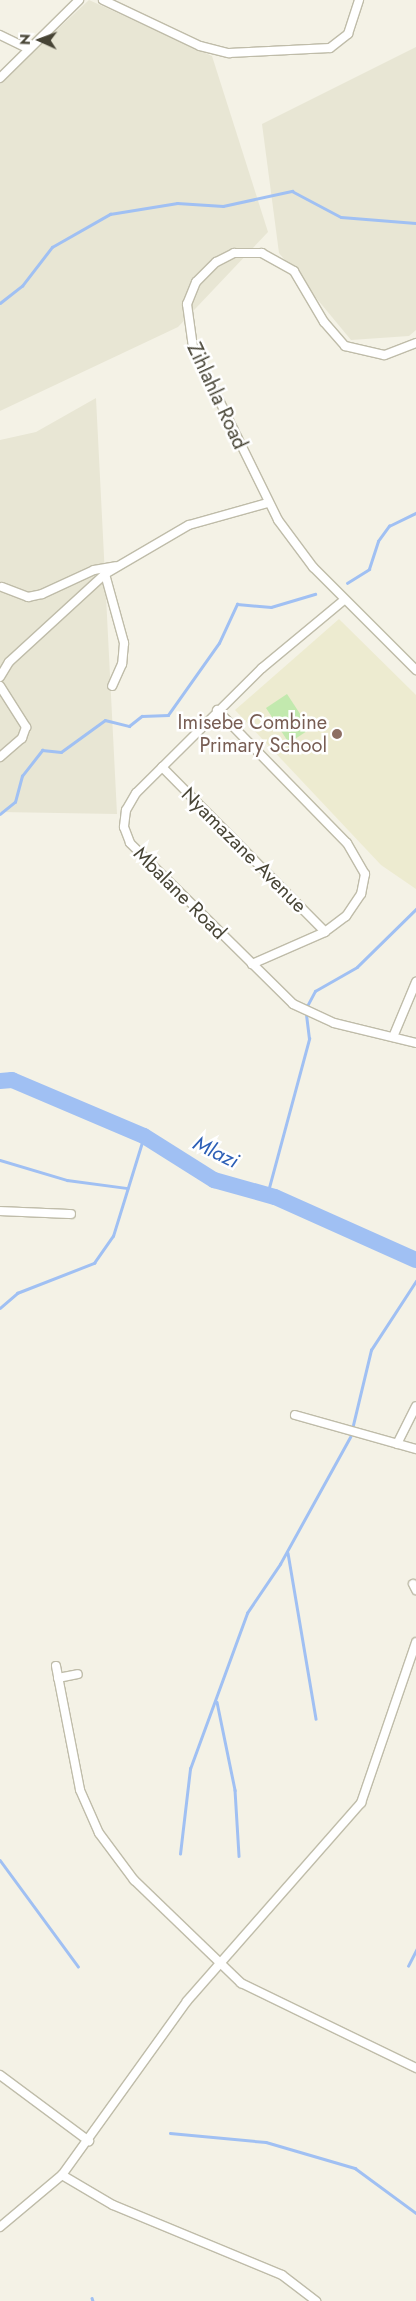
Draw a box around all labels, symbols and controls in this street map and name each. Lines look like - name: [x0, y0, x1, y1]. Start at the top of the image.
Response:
- north arrow: [15, 15, 65, 65]
- text: N: [15, 34, 35, 45]
- street label: Zihlahla Road: [182, 339, 252, 453]
- place label: Imisebe Combine Primary School: [178, 710, 327, 757]
- marker: Imisebe Combine Primary School: [331, 728, 343, 740]
- street label: Nyamazane Avenue: [176, 782, 312, 918]
- street label: Mbalane Road: [129, 842, 231, 944]
- water label: Mlazi: [189, 1130, 243, 1174]

